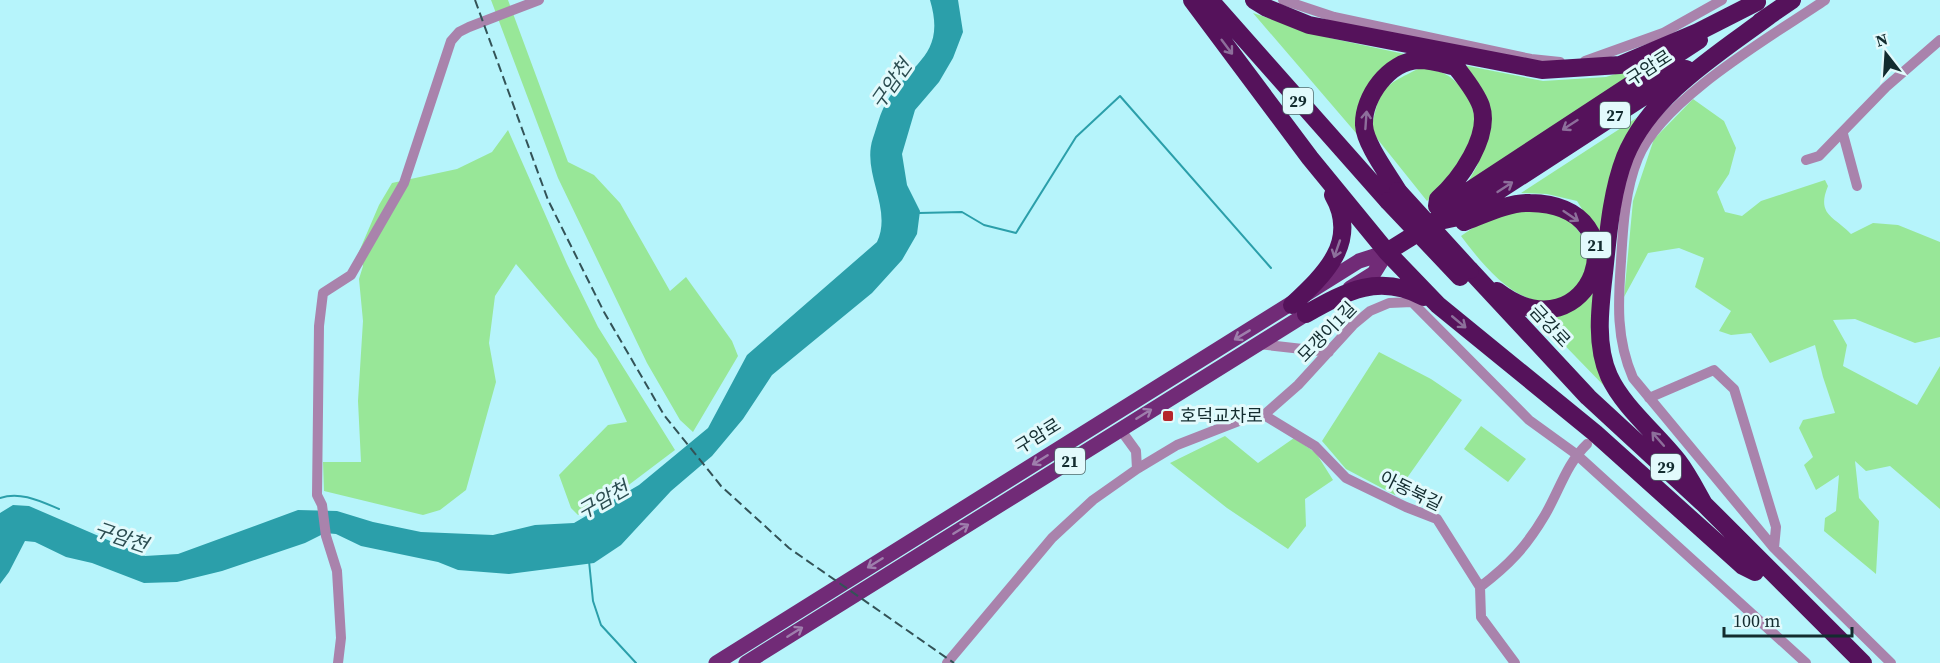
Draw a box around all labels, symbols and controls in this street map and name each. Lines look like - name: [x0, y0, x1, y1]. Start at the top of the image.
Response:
- north arrow: [1856, 24, 1916, 84]
- text: N: [1873, 27, 1891, 52]
- one-way arrow: [1220, 38, 1233, 54]
- street label: 구암로: [1621, 44, 1676, 92]
- water label: 구암천: [864, 51, 920, 115]
- road number: 29: [1283, 88, 1313, 114]
- road number: 27: [1600, 102, 1630, 128]
- one-way arrow: [1361, 111, 1372, 130]
- one-way arrow: [1563, 119, 1579, 131]
- one-way arrow: [1496, 180, 1513, 192]
- one-way arrow: [1563, 210, 1579, 222]
- road number: 21: [1581, 232, 1611, 258]
- one-way arrow: [1331, 239, 1342, 258]
- street label: 모갱이1길: [1292, 296, 1362, 367]
- street label: 금강로: [1524, 299, 1576, 352]
- one-way arrow: [1451, 315, 1467, 328]
- one-way arrow: [1234, 329, 1251, 341]
- place label: 호덕교차로: [1180, 403, 1263, 428]
- one-way arrow: [1135, 408, 1152, 420]
- marker: 호덕교차로: [1161, 409, 1175, 423]
- street label: 구암로: [1010, 412, 1065, 459]
- one-way arrow: [1652, 431, 1665, 447]
- road number: 21: [1055, 448, 1085, 474]
- one-way arrow: [1032, 454, 1049, 466]
- road number: 29: [1651, 454, 1681, 480]
- street label: 아동북길: [1376, 465, 1446, 516]
- water label: 구암천: [572, 473, 636, 526]
- water label: 구암천: [90, 515, 154, 560]
- one-way arrow: [952, 522, 969, 534]
- one-way arrow: [867, 558, 884, 570]
- scale bar: [1724, 600, 1852, 638]
- text: 100 m: [1733, 608, 1780, 633]
- one-way arrow: [786, 626, 803, 638]

